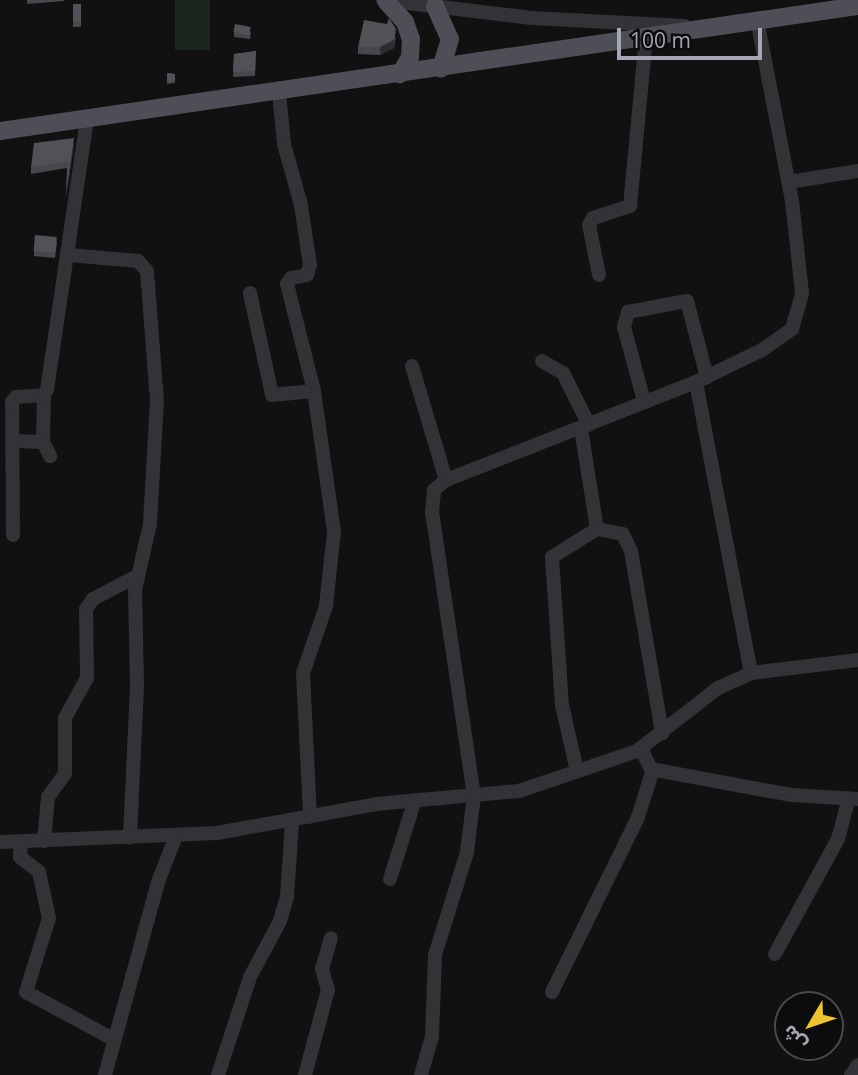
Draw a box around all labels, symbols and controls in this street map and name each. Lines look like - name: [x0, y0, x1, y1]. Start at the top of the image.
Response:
- scale bar: [620, 14, 765, 58]
- text: 100 m: [630, 26, 691, 54]
- north arrow: [774, 991, 844, 1061]
- text: ش: [776, 1020, 813, 1056]

